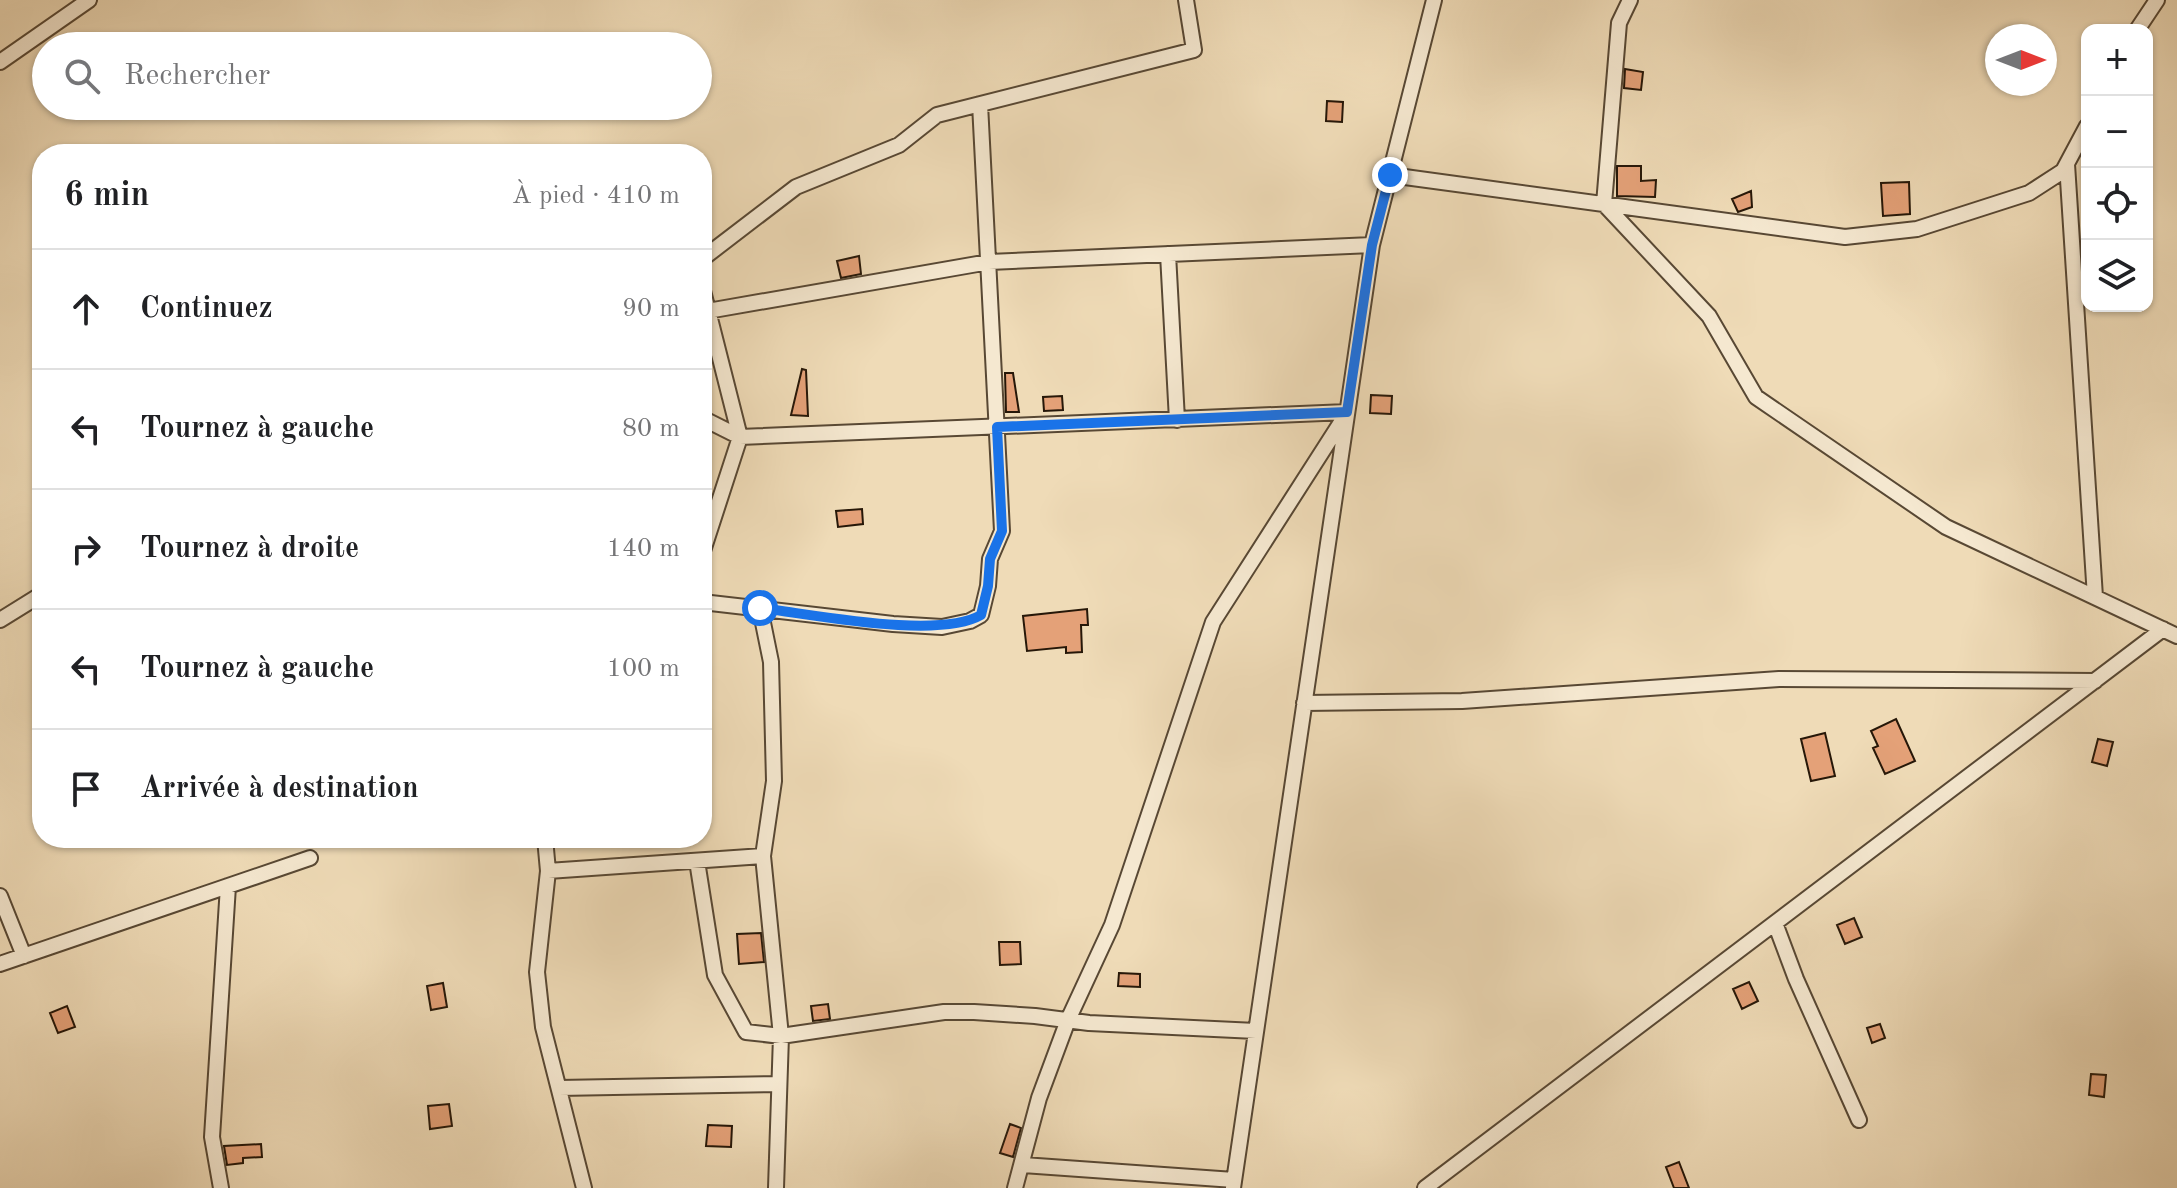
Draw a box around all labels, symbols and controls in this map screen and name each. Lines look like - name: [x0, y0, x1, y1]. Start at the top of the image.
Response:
- north arrow: [1985, 24, 2057, 96]
- map controls: [2081, 24, 2153, 312]
- button: +: [2081, 24, 2153, 96]
- search box: [32, 32, 712, 120]
- icon: search: [60, 54, 104, 98]
- text: Rechercher: [124, 61, 270, 91]
- button: −: [2081, 96, 2153, 168]
- route end: [1372, 157, 1408, 193]
- button: locate: [2081, 168, 2153, 240]
- text: 6 min: [64, 179, 149, 213]
- text: À pied · 410 m: [512, 183, 680, 209]
- button: layers: [2081, 240, 2153, 312]
- icon: ahead: [64, 287, 108, 331]
- text: Continuez: [140, 294, 273, 324]
- text: 90 m: [622, 296, 680, 322]
- icon: left: [64, 407, 108, 451]
- text: Tournez à gauche: [140, 414, 374, 444]
- text: 80 m: [622, 416, 680, 442]
- icon: right: [64, 527, 108, 571]
- text: Tournez à droite: [140, 534, 359, 564]
- text: 140 m: [607, 536, 680, 562]
- route start: [742, 590, 778, 626]
- icon: left: [64, 647, 108, 691]
- text: Tournez à gauche: [140, 654, 374, 684]
- text: 100 m: [607, 656, 680, 682]
- icon: arrive: [64, 767, 108, 811]
- text: Arrivée à destination: [140, 774, 419, 804]

